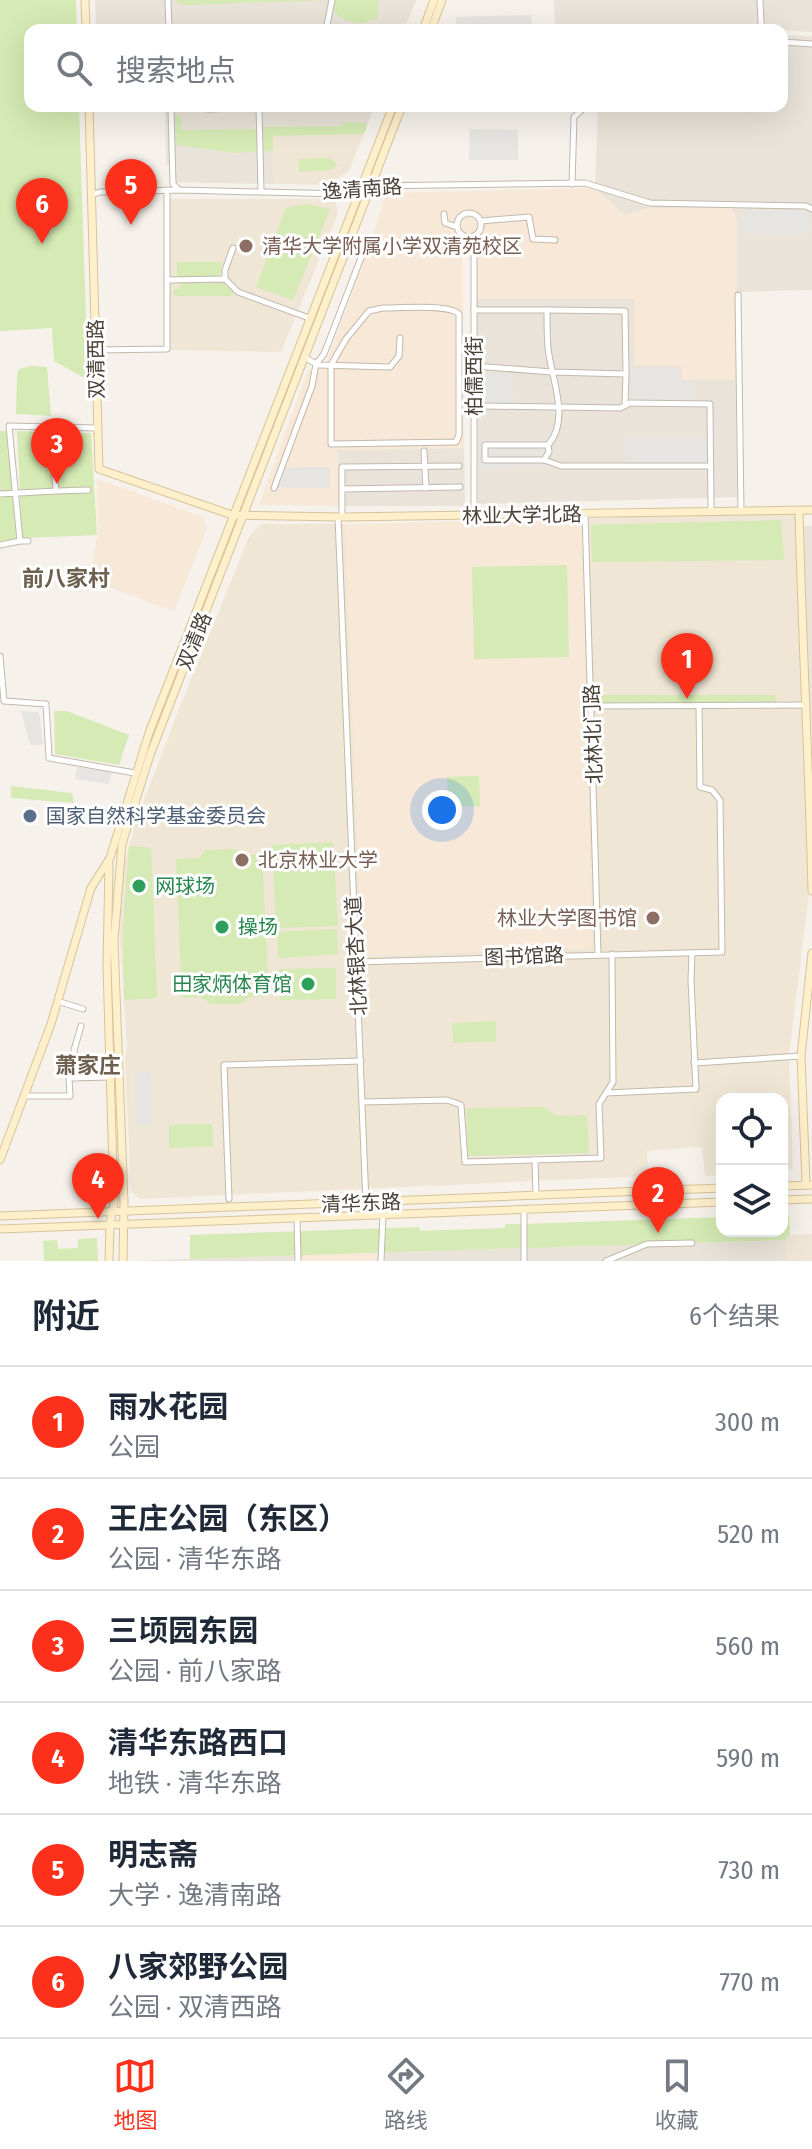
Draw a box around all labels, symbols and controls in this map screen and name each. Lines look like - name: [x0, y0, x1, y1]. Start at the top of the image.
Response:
- search box: [24, 24, 788, 112]
- icon: search: [52, 46, 96, 90]
- text: 搜索地点: [116, 53, 236, 89]
- pin: 5: [105, 159, 157, 225]
- street label: 逸清南路: [321, 174, 403, 204]
- pin: 6: [16, 178, 68, 244]
- place label: 清华大学附属小学双清苑校区: [262, 234, 522, 258]
- marker: 清华大学附属小学双清苑校区: [237, 237, 255, 255]
- street label: 双清西路: [83, 319, 109, 399]
- street label: 柏儒西街: [462, 336, 486, 416]
- pin: 3: [31, 418, 83, 484]
- street label: 林业大学北路: [462, 502, 582, 528]
- district label: 前八家村: [22, 565, 110, 592]
- street label: 双清路: [172, 609, 216, 673]
- pin: 1: [661, 633, 713, 699]
- street label: 北林北门路: [579, 684, 607, 784]
- your location: [422, 790, 462, 830]
- place label: 国家自然科学基金委员会: [46, 804, 266, 828]
- marker: 国家自然科学基金委员会: [21, 807, 39, 825]
- place label: 北京林业大学: [258, 848, 378, 872]
- marker: 北京林业大学: [233, 851, 251, 869]
- place label: 网球场: [155, 874, 215, 898]
- marker: 网球场: [130, 877, 148, 895]
- street label: 北林银杏大道: [341, 895, 371, 1017]
- place label: 林业大学图书馆: [497, 906, 637, 930]
- marker: 林业大学图书馆: [644, 909, 662, 927]
- place label: 操场: [238, 915, 278, 939]
- marker: 操场: [213, 918, 231, 936]
- street label: 图书馆路: [484, 943, 564, 969]
- place label: 田家炳体育馆: [172, 972, 292, 996]
- marker: 田家炳体育馆: [299, 975, 317, 993]
- district label: 萧家庄: [55, 1052, 121, 1079]
- map controls: [716, 1093, 788, 1237]
- button: locate: [716, 1093, 788, 1165]
- pin: 4: [72, 1153, 124, 1219]
- button: layers: [716, 1165, 788, 1237]
- pin: 2: [632, 1167, 684, 1233]
- street label: 清华东路: [321, 1190, 401, 1216]
- text: 附近: [32, 1296, 100, 1337]
- text: 6个结果: [689, 1301, 780, 1332]
- text: 雨水花园: [108, 1389, 228, 1425]
- text: 1: [53, 1407, 64, 1438]
- text: 300 m: [715, 1407, 780, 1438]
- text: 公园: [108, 1432, 160, 1463]
- text: 王庄公园（东区）: [108, 1501, 348, 1537]
- text: 2: [52, 1519, 64, 1550]
- text: 520 m: [717, 1519, 780, 1550]
- text: 公园 · 清华东路: [108, 1544, 282, 1575]
- text: 三顷园东园: [108, 1613, 258, 1649]
- text: 3: [52, 1631, 64, 1662]
- text: 560 m: [716, 1631, 780, 1662]
- text: 公园 · 前八家路: [108, 1656, 282, 1687]
- text: 清华东路西口: [108, 1725, 288, 1761]
- text: 4: [51, 1743, 65, 1774]
- text: 590 m: [716, 1743, 780, 1774]
- text: 地铁 · 清华东路: [108, 1768, 282, 1799]
- text: 明志斋: [108, 1837, 198, 1873]
- text: 5: [52, 1855, 64, 1886]
- text: 730 m: [718, 1855, 780, 1886]
- text: 大学 · 逸清南路: [108, 1880, 282, 1911]
- text: 八家郊野公园: [108, 1949, 288, 1985]
- text: 6: [51, 1967, 65, 1998]
- text: 770 m: [719, 1967, 780, 1998]
- text: 公园 · 双清西路: [108, 1992, 282, 2023]
- tab: 地图: [113, 2054, 157, 2134]
- tab: 路线: [384, 2054, 428, 2134]
- tab: 收藏: [655, 2054, 699, 2134]

